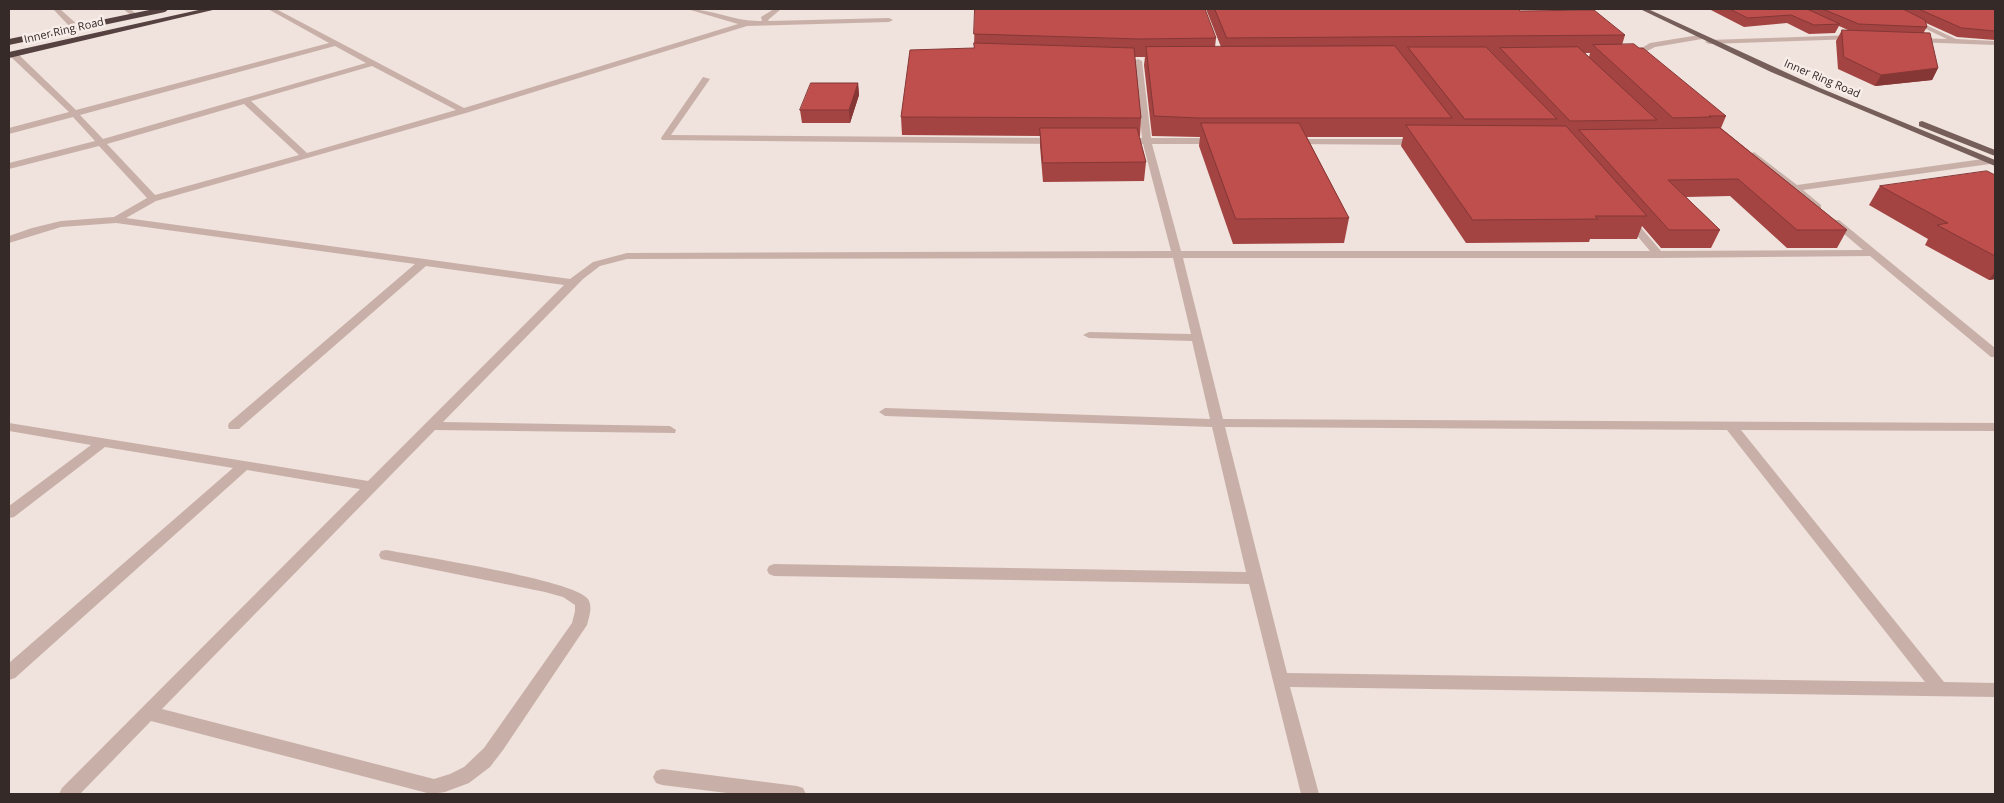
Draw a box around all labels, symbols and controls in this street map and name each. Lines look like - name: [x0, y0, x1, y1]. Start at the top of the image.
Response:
- street label: Inner Ring Road: [23, 15, 105, 47]
- street label: Inner Ring Road: [1782, 57, 1862, 101]

